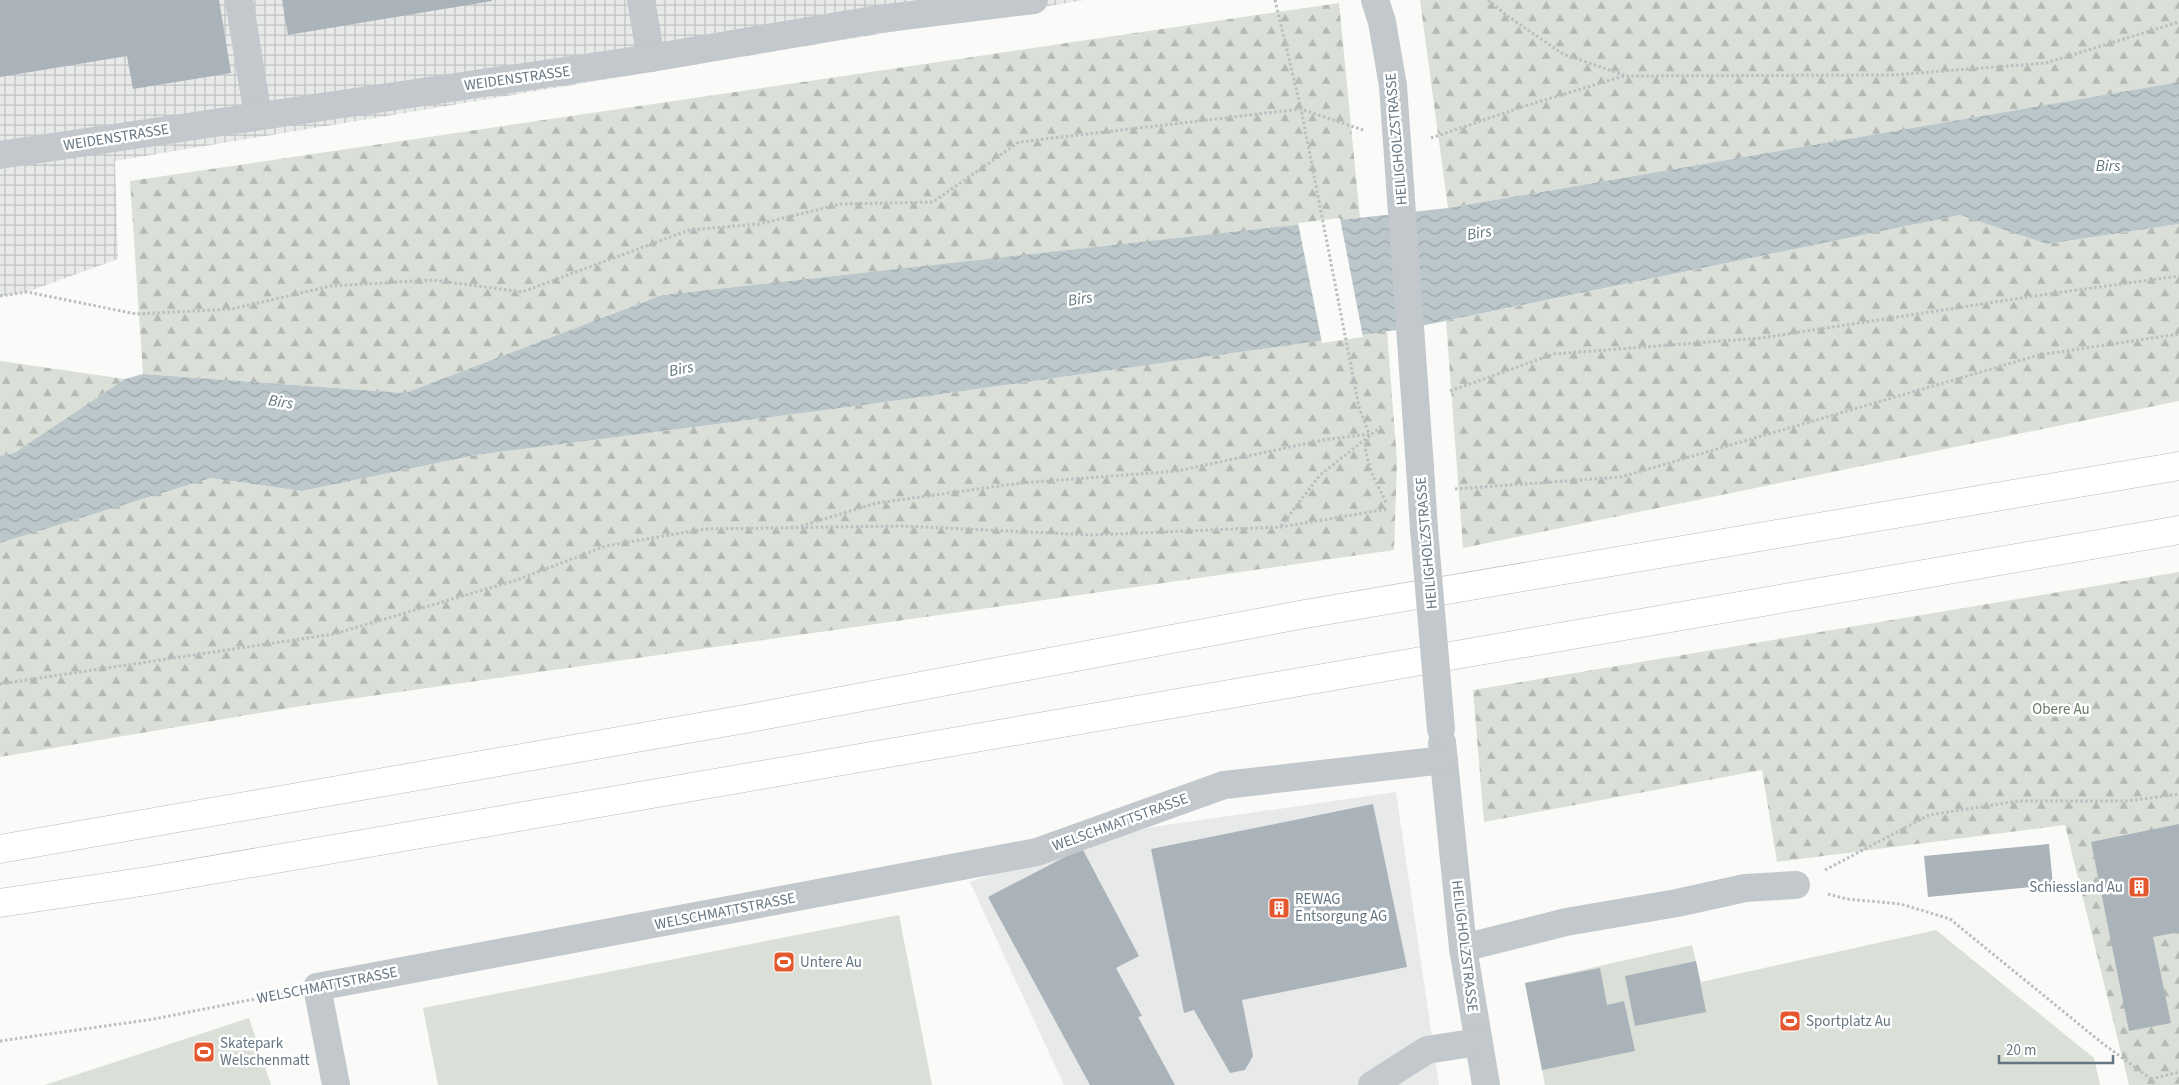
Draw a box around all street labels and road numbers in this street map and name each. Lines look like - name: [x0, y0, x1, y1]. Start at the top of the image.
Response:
- street label: WEIDENSTRASSE: [463, 61, 571, 96]
- street label: HEILIGHOLZSTRASSE: [1380, 72, 1413, 206]
- street label: WEIDENSTRASSE: [62, 119, 170, 156]
- street label: HEILIGHOLZSTRASSE: [1410, 476, 1443, 610]
- street label: WELSCHMATTSTRASSE: [1049, 788, 1191, 857]
- street label: HEILIGHOLZSTRASSE: [1446, 879, 1483, 1013]
- street label: WELSCHMATTSTRASSE: [653, 888, 797, 935]
- street label: WELSCHMATTSTRASSE: [255, 962, 399, 1009]

